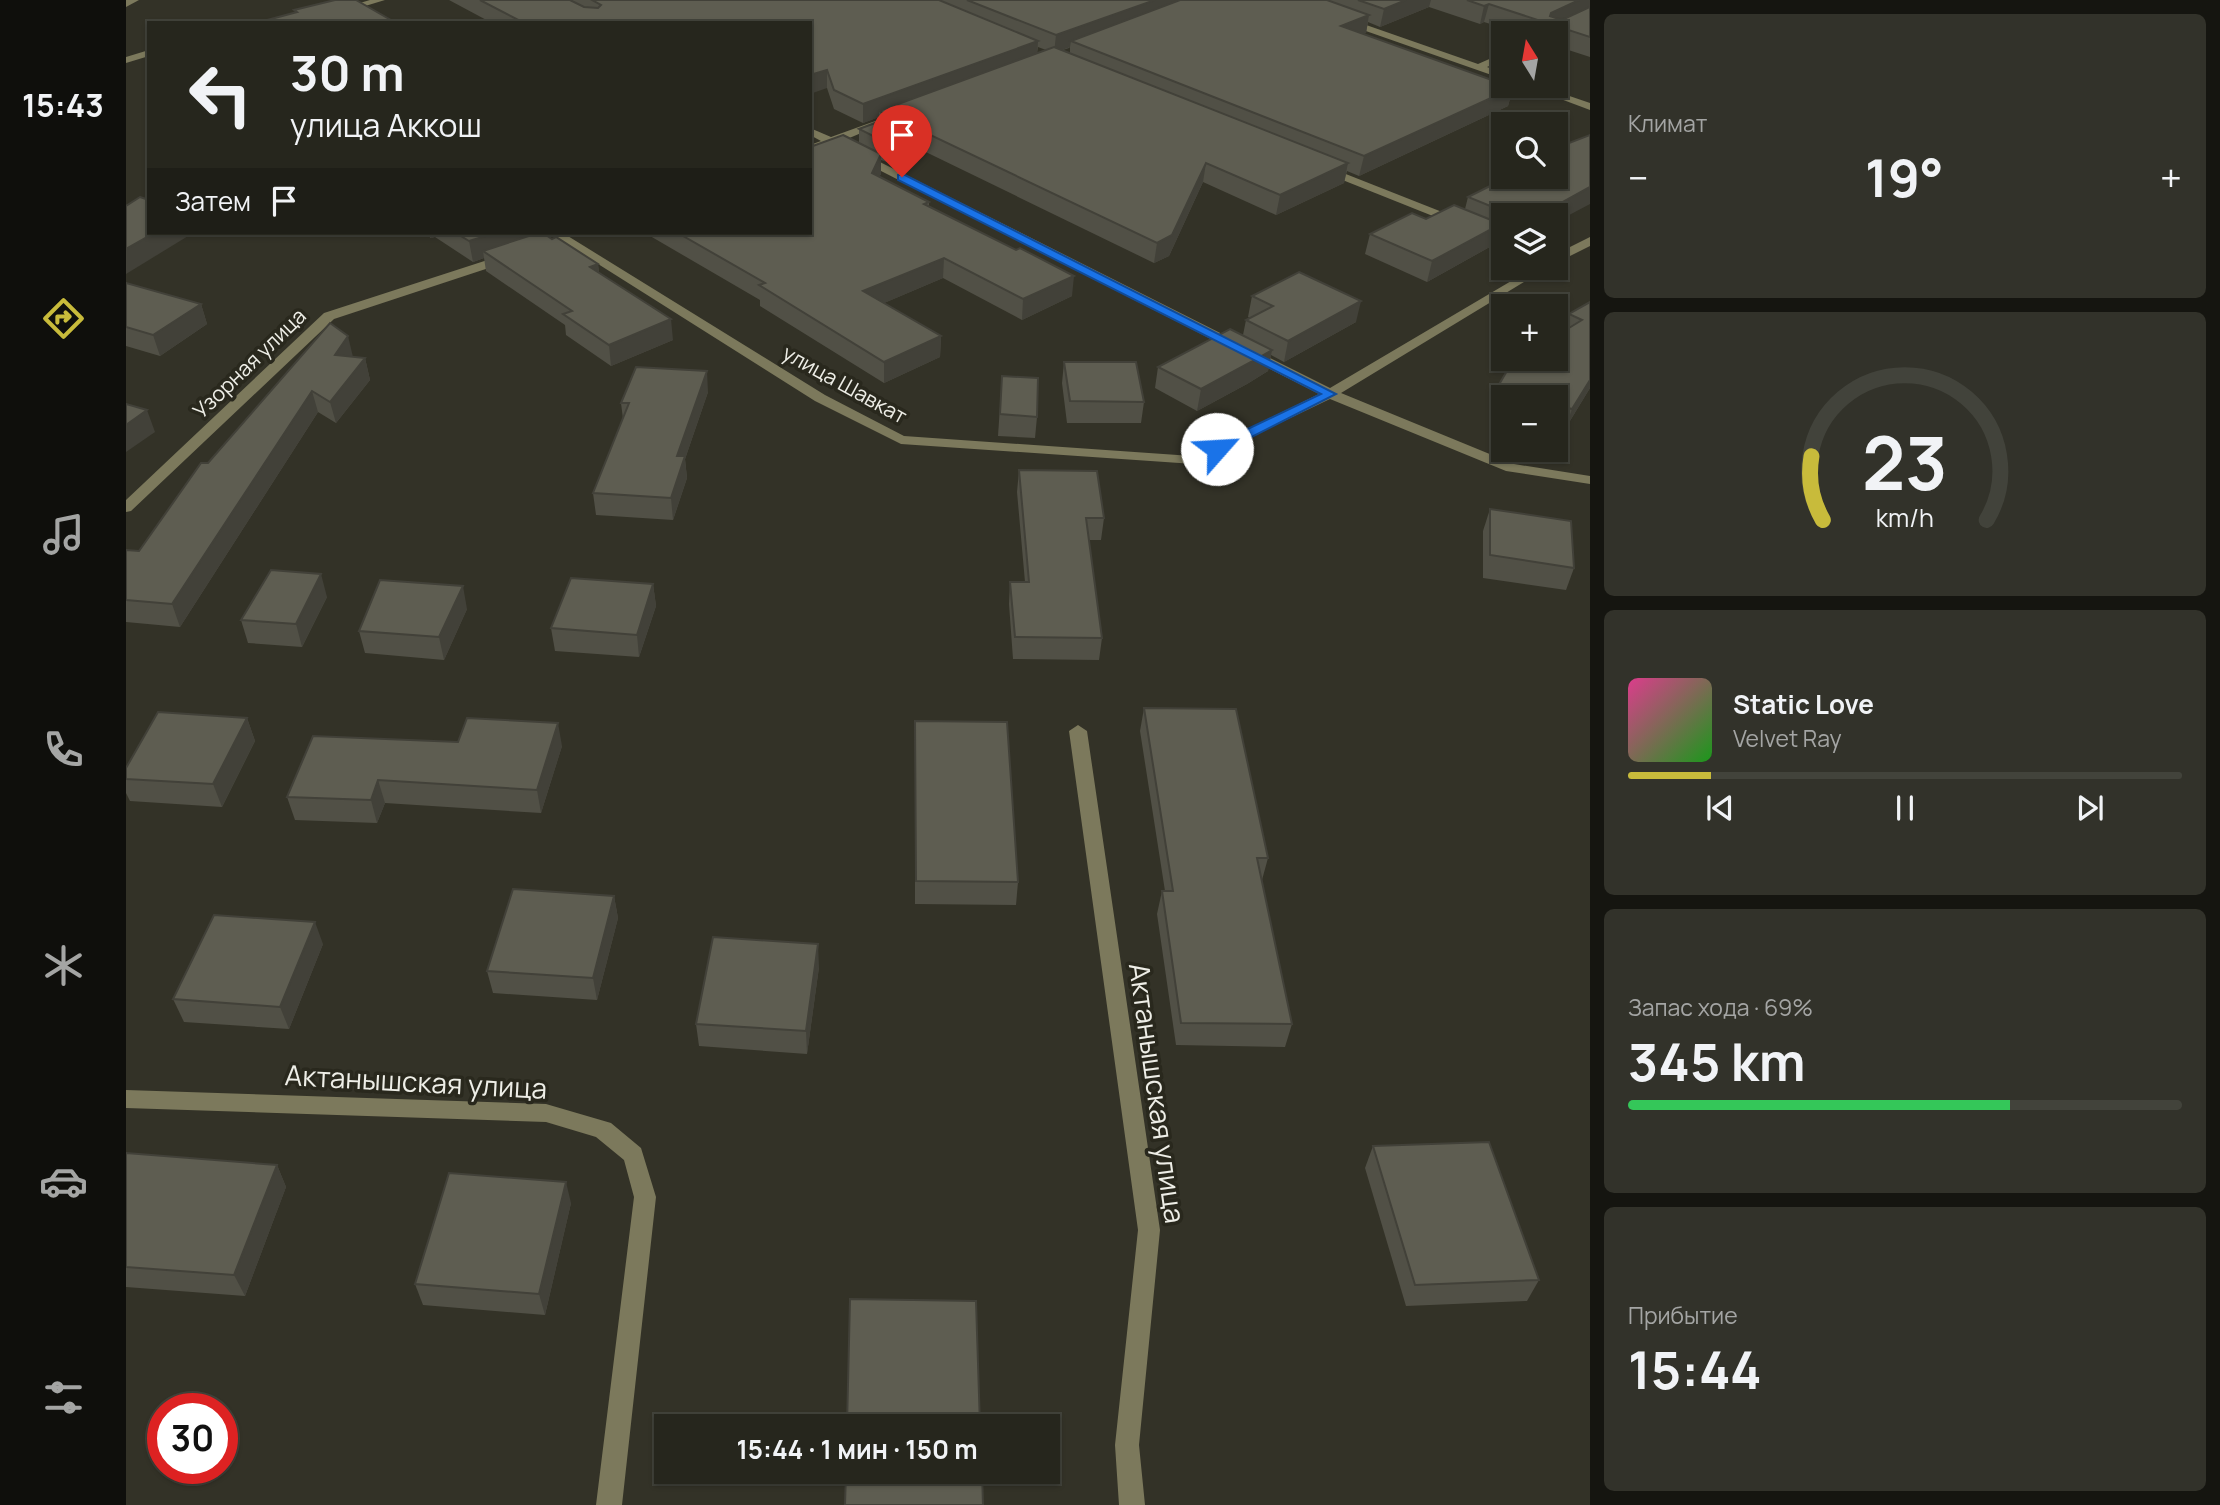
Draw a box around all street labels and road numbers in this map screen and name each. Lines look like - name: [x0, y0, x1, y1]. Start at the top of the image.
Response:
- street label: Узорная улица: [186, 302, 312, 424]
- street label: улица Шавкат: [778, 338, 913, 430]
- street label: Актанышская улица: [1121, 960, 1195, 1226]
- street label: Актанышская улица: [284, 1055, 548, 1107]

